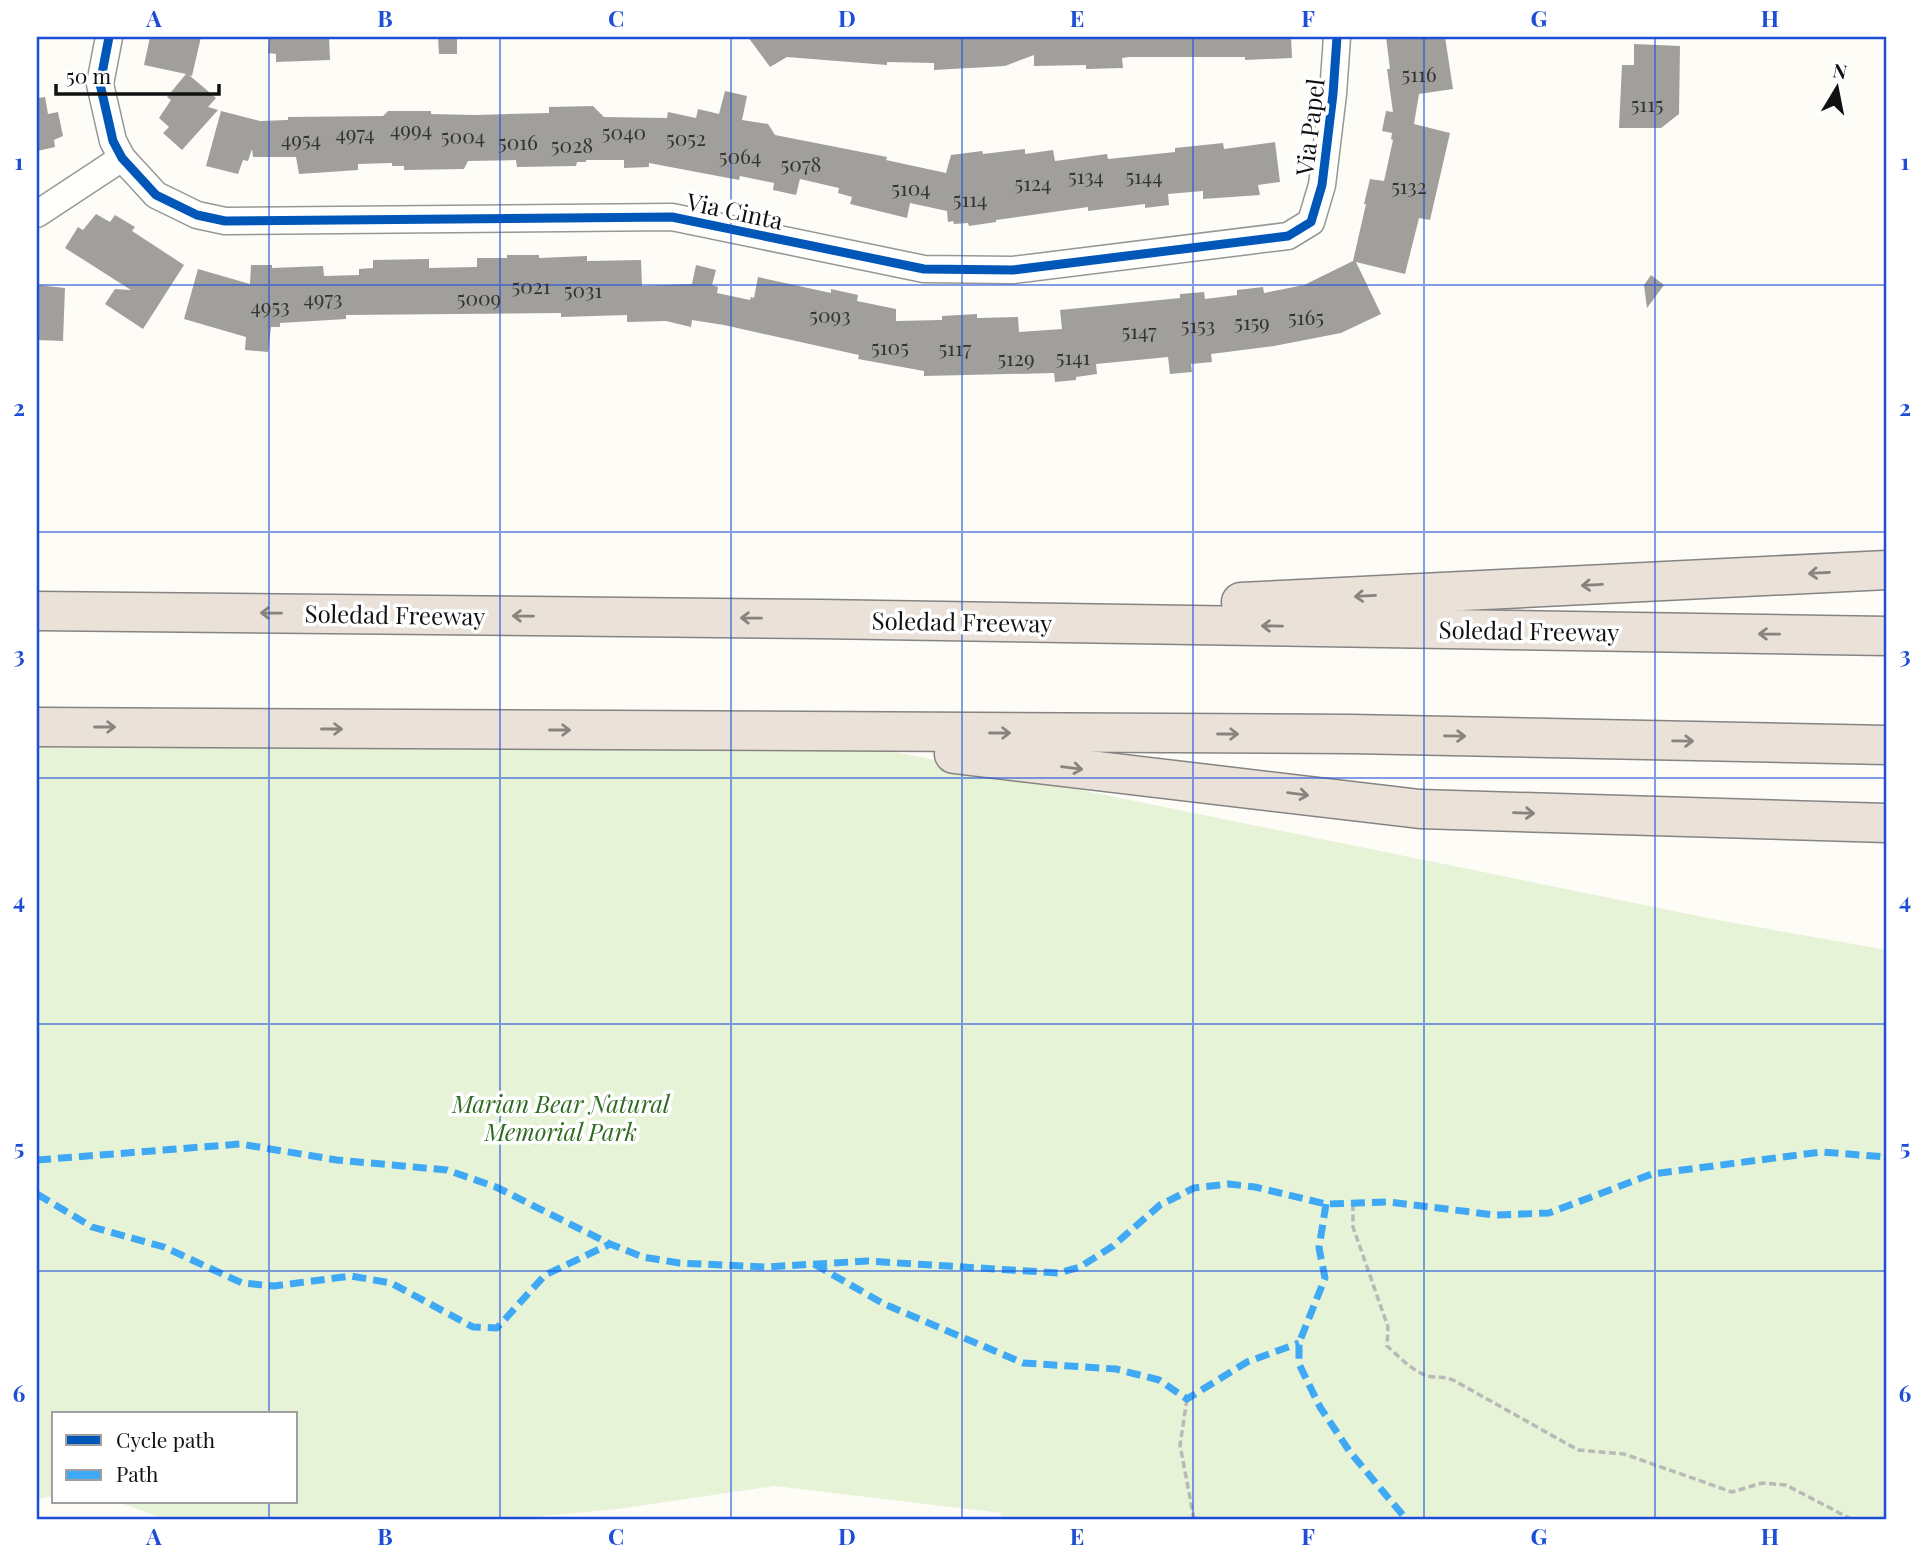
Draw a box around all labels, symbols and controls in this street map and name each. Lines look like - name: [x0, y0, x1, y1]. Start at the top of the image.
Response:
- text: A: [145, 2, 162, 33]
- text: B: [377, 2, 393, 33]
- text: C: [608, 2, 624, 33]
- text: D: [838, 2, 856, 33]
- text: E: [1070, 2, 1084, 33]
- text: F: [1301, 2, 1315, 33]
- text: G: [1531, 2, 1548, 33]
- text: H: [1761, 2, 1779, 33]
- scale bar: [56, 52, 219, 96]
- north arrow: [1801, 52, 1871, 122]
- text: N: [1831, 56, 1849, 84]
- house number: 5116: [1401, 59, 1437, 87]
- text: 50 m: [66, 61, 112, 89]
- street label: Via Papel: [1287, 76, 1331, 179]
- house number: 5115: [1631, 89, 1663, 117]
- house number: 4994: [390, 114, 432, 142]
- house number: 5040: [602, 117, 646, 145]
- house number: 4974: [335, 118, 375, 146]
- house number: 5004: [441, 121, 485, 149]
- house number: 5052: [666, 123, 706, 151]
- house number: 4954: [281, 124, 321, 152]
- house number: 5016: [498, 127, 538, 155]
- house number: 5028: [551, 130, 593, 158]
- house number: 5064: [719, 141, 761, 169]
- text: 1: [15, 145, 24, 176]
- text: 1: [1901, 145, 1910, 176]
- house number: 5078: [781, 149, 821, 177]
- house number: 5134: [1068, 161, 1104, 189]
- house number: 5144: [1125, 161, 1163, 189]
- house number: 5124: [1015, 168, 1051, 196]
- house number: 5132: [1391, 171, 1427, 199]
- house number: 5104: [891, 173, 931, 201]
- street label: Via Cinta: [683, 184, 786, 236]
- house number: 5114: [953, 184, 987, 212]
- house number: 5021: [511, 271, 551, 299]
- house number: 5031: [564, 275, 603, 303]
- house number: 4973: [303, 283, 343, 311]
- house number: 5009: [457, 283, 501, 311]
- house number: 4953: [250, 291, 290, 319]
- house number: 5093: [809, 300, 851, 328]
- house number: 5165: [1288, 302, 1324, 330]
- house number: 5159: [1234, 307, 1270, 335]
- house number: 5153: [1181, 310, 1215, 338]
- house number: 5147: [1121, 316, 1157, 344]
- house number: 5105: [871, 332, 909, 360]
- house number: 5117: [939, 333, 972, 361]
- house number: 5141: [1056, 342, 1091, 370]
- house number: 5129: [997, 343, 1035, 371]
- text: 2: [13, 391, 25, 422]
- text: 2: [1899, 391, 1911, 422]
- one-way arrow: [1808, 567, 1831, 580]
- one-way arrow: [1581, 578, 1604, 591]
- one-way arrow: [1353, 590, 1376, 603]
- street label: Soledad Freeway: [304, 596, 486, 632]
- street label: Soledad Freeway: [871, 603, 1053, 639]
- one-way arrow: [260, 606, 283, 620]
- one-way arrow: [512, 609, 535, 623]
- one-way arrow: [740, 611, 763, 625]
- street label: Soledad Freeway: [1438, 612, 1620, 648]
- one-way arrow: [1261, 619, 1284, 633]
- one-way arrow: [1758, 628, 1781, 641]
- text: 3: [13, 638, 25, 669]
- text: 3: [1899, 638, 1911, 669]
- one-way arrow: [93, 720, 116, 734]
- one-way arrow: [321, 722, 344, 736]
- one-way arrow: [548, 723, 571, 737]
- one-way arrow: [989, 726, 1012, 740]
- one-way arrow: [1216, 727, 1239, 741]
- one-way arrow: [1444, 730, 1467, 743]
- one-way arrow: [1671, 734, 1694, 748]
- one-way arrow: [1060, 761, 1083, 774]
- one-way arrow: [1286, 788, 1309, 801]
- one-way arrow: [1513, 806, 1536, 819]
- text: 4: [13, 884, 25, 915]
- text: 4: [1899, 884, 1911, 915]
- park label: Marian Bear Natural Memorial Park: [451, 1087, 671, 1147]
- text: 5: [14, 1131, 24, 1162]
- text: 5: [1900, 1131, 1910, 1162]
- text: 6: [13, 1377, 26, 1408]
- text: 6: [1899, 1377, 1912, 1408]
- legend: [52, 1412, 298, 1504]
- text: Cycle path: [116, 1425, 216, 1453]
- text: Path: [116, 1459, 159, 1487]
- text: A: [145, 1520, 162, 1551]
- text: B: [377, 1520, 393, 1551]
- text: C: [608, 1520, 624, 1551]
- text: D: [838, 1520, 856, 1551]
- text: E: [1070, 1520, 1084, 1551]
- text: F: [1301, 1520, 1315, 1551]
- text: G: [1531, 1520, 1548, 1551]
- text: H: [1761, 1520, 1779, 1551]

